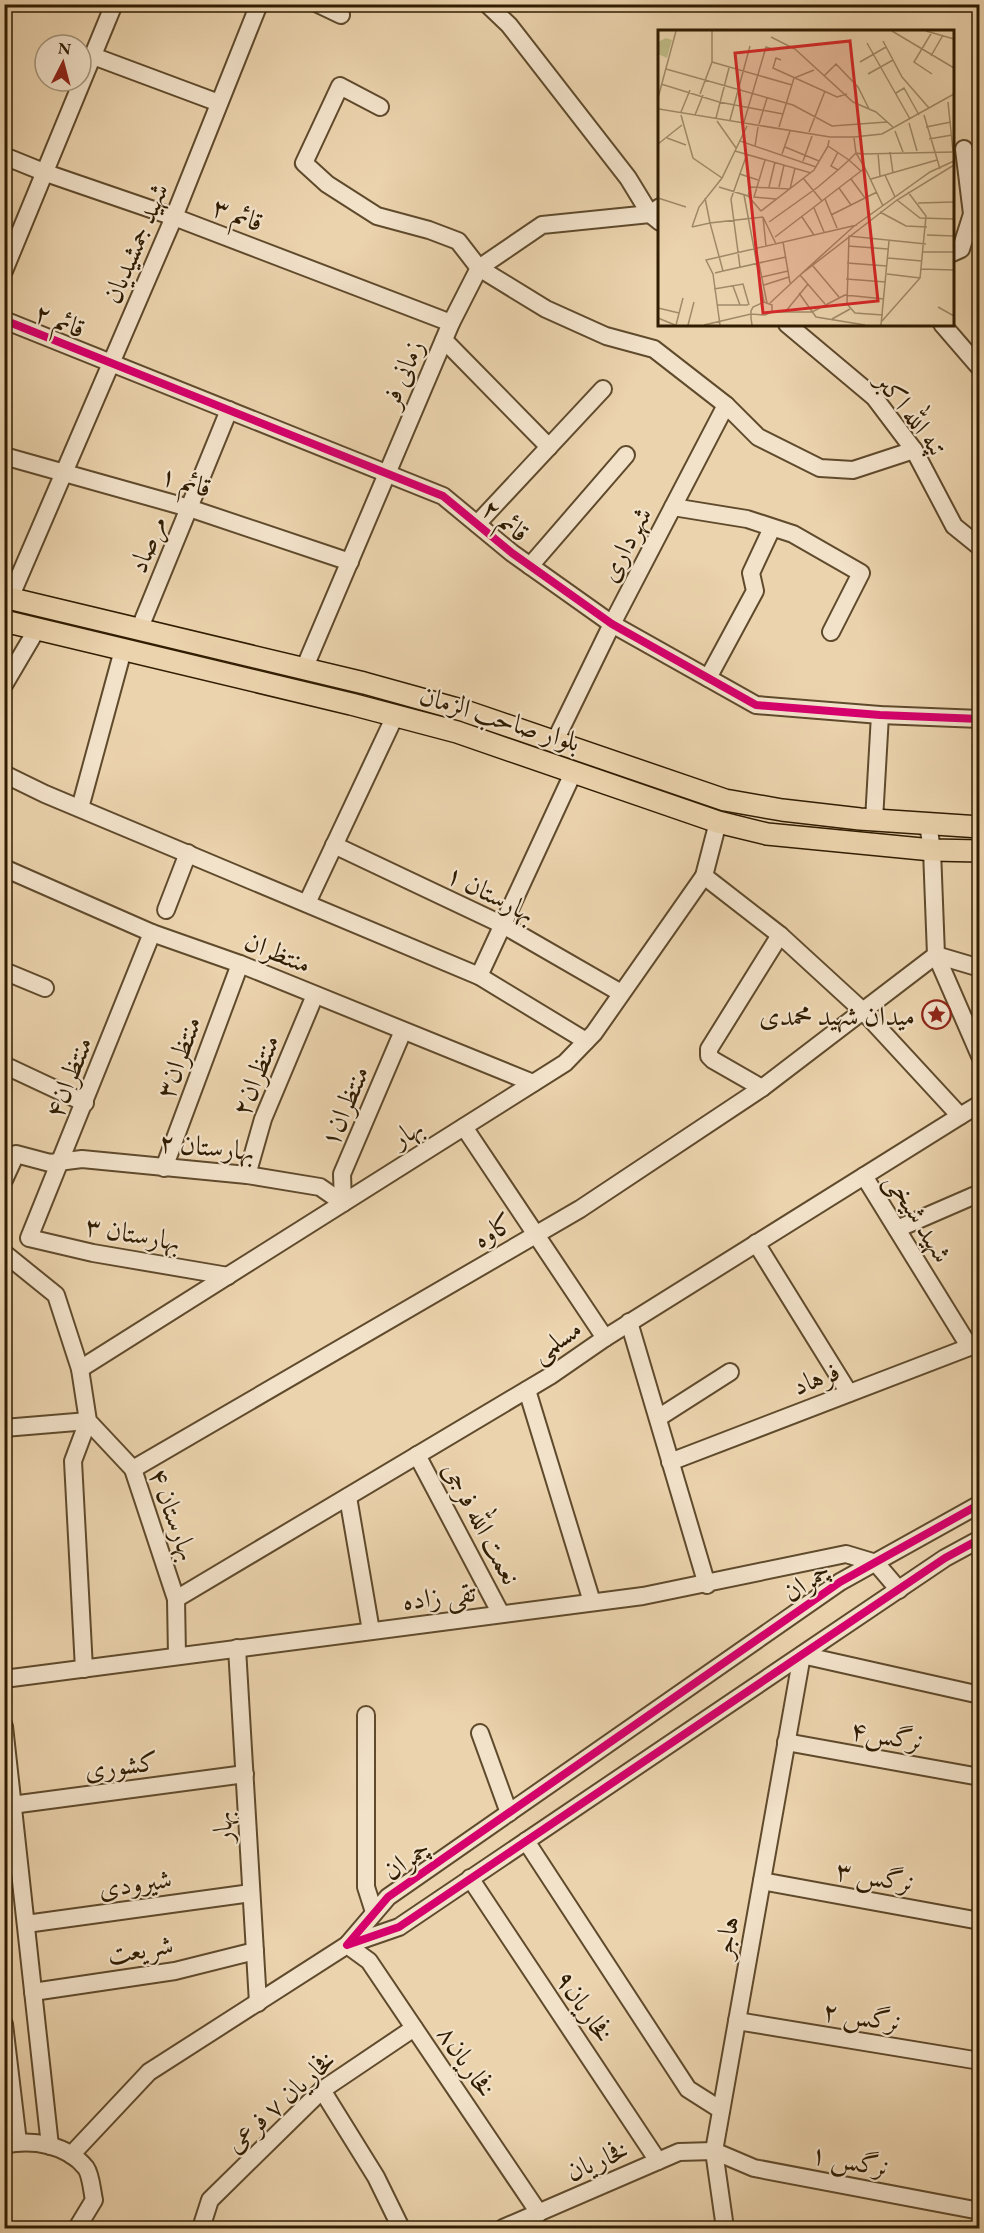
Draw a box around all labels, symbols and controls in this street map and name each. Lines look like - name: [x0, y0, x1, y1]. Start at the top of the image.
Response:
- inset map: [658, 30, 954, 326]
- north arrow: [33, 33, 93, 93]
- text: N: [57, 37, 72, 60]
- street label: شهید جمشیدیان: [94, 177, 176, 309]
- street label: قائم ۳: [206, 188, 268, 245]
- street label: قائم ۲: [27, 294, 90, 351]
- street label: زمانی فر: [371, 334, 432, 415]
- street label: تپه الله اکبر: [866, 360, 958, 464]
- street label: قائم ۱: [155, 457, 216, 511]
- street label: قائم ۲: [471, 490, 537, 554]
- street label: شهرداری: [591, 500, 659, 588]
- street label: مرصاد: [120, 510, 176, 579]
- street label: بلوار صاحب الزمان: [415, 677, 585, 759]
- street label: بهارستان ۱: [440, 856, 542, 930]
- street label: منتظران: [239, 923, 317, 981]
- place label: میدان شهید محمدی: [759, 998, 915, 1033]
- place icon: میدان شهید محمدی: [920, 999, 952, 1031]
- street label: منتظران۳: [147, 1011, 209, 1103]
- street label: منتظران۲: [223, 1029, 287, 1121]
- street label: منتظران۴: [36, 1031, 100, 1123]
- street label: منتظران۱: [311, 1060, 377, 1152]
- street label: بهار: [382, 1109, 430, 1157]
- street label: بهارستان ۲: [157, 1124, 257, 1168]
- street label: شهید شیخی: [877, 1165, 960, 1269]
- street label: کاوه: [466, 1204, 520, 1256]
- street label: بهارستان ۳: [83, 1207, 183, 1259]
- street label: مسلمی: [524, 1310, 589, 1371]
- street label: فرهاد: [787, 1353, 845, 1403]
- street label: نعمت الله فرجی: [435, 1454, 532, 1591]
- street label: بهارستان ۴: [141, 1463, 207, 1565]
- street label: چمران: [775, 1552, 837, 1610]
- street label: تقی زاده: [400, 1574, 479, 1620]
- street label: نرگس۴: [848, 1711, 926, 1760]
- street label: کشوری: [82, 1743, 160, 1787]
- street label: بهار: [204, 1810, 240, 1847]
- street label: چمران: [375, 1830, 437, 1888]
- street label: نرگس ۳: [833, 1852, 917, 1901]
- street label: شیرودی: [96, 1861, 174, 1905]
- street label: هاجر: [705, 1913, 747, 1964]
- street label: شریعت: [104, 1926, 176, 1973]
- street label: فخاریان۹: [548, 1963, 622, 2049]
- street label: نرگس ۲: [820, 1993, 904, 2040]
- street label: فخاریان۸: [430, 2018, 504, 2104]
- street label: فخاریان ۷ فرعی: [217, 2042, 343, 2160]
- street label: فخاریان: [560, 2131, 634, 2189]
- street label: نرگس ۱: [808, 2135, 892, 2186]

